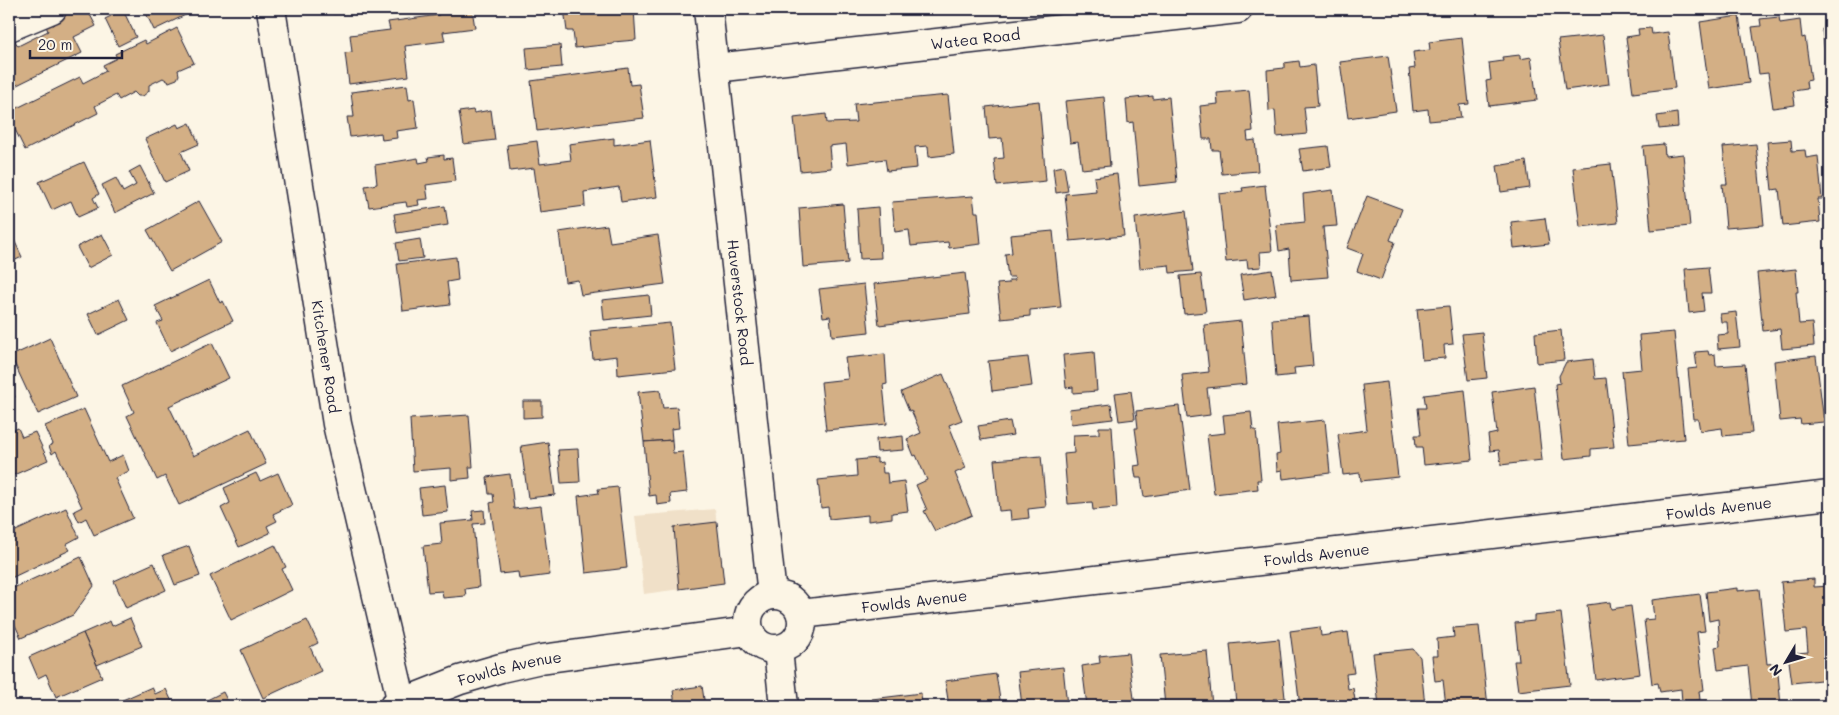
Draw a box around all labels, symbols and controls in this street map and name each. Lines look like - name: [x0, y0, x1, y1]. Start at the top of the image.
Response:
- street label: Watea Road: [930, 24, 1021, 54]
- scale bar: [30, 28, 122, 60]
- text: 20 m: [38, 34, 72, 54]
- street label: Haverstock Road: [723, 238, 757, 366]
- street label: Kitchener Road: [307, 299, 345, 415]
- street label: Fowlds Avenue: [1665, 492, 1773, 524]
- street label: Fowlds Avenue: [1263, 538, 1371, 570]
- street label: Fowlds Avenue: [860, 585, 968, 617]
- north arrow: [1762, 638, 1812, 688]
- street label: Fowlds Avenue: [455, 646, 563, 690]
- text: N: [1765, 660, 1786, 680]

